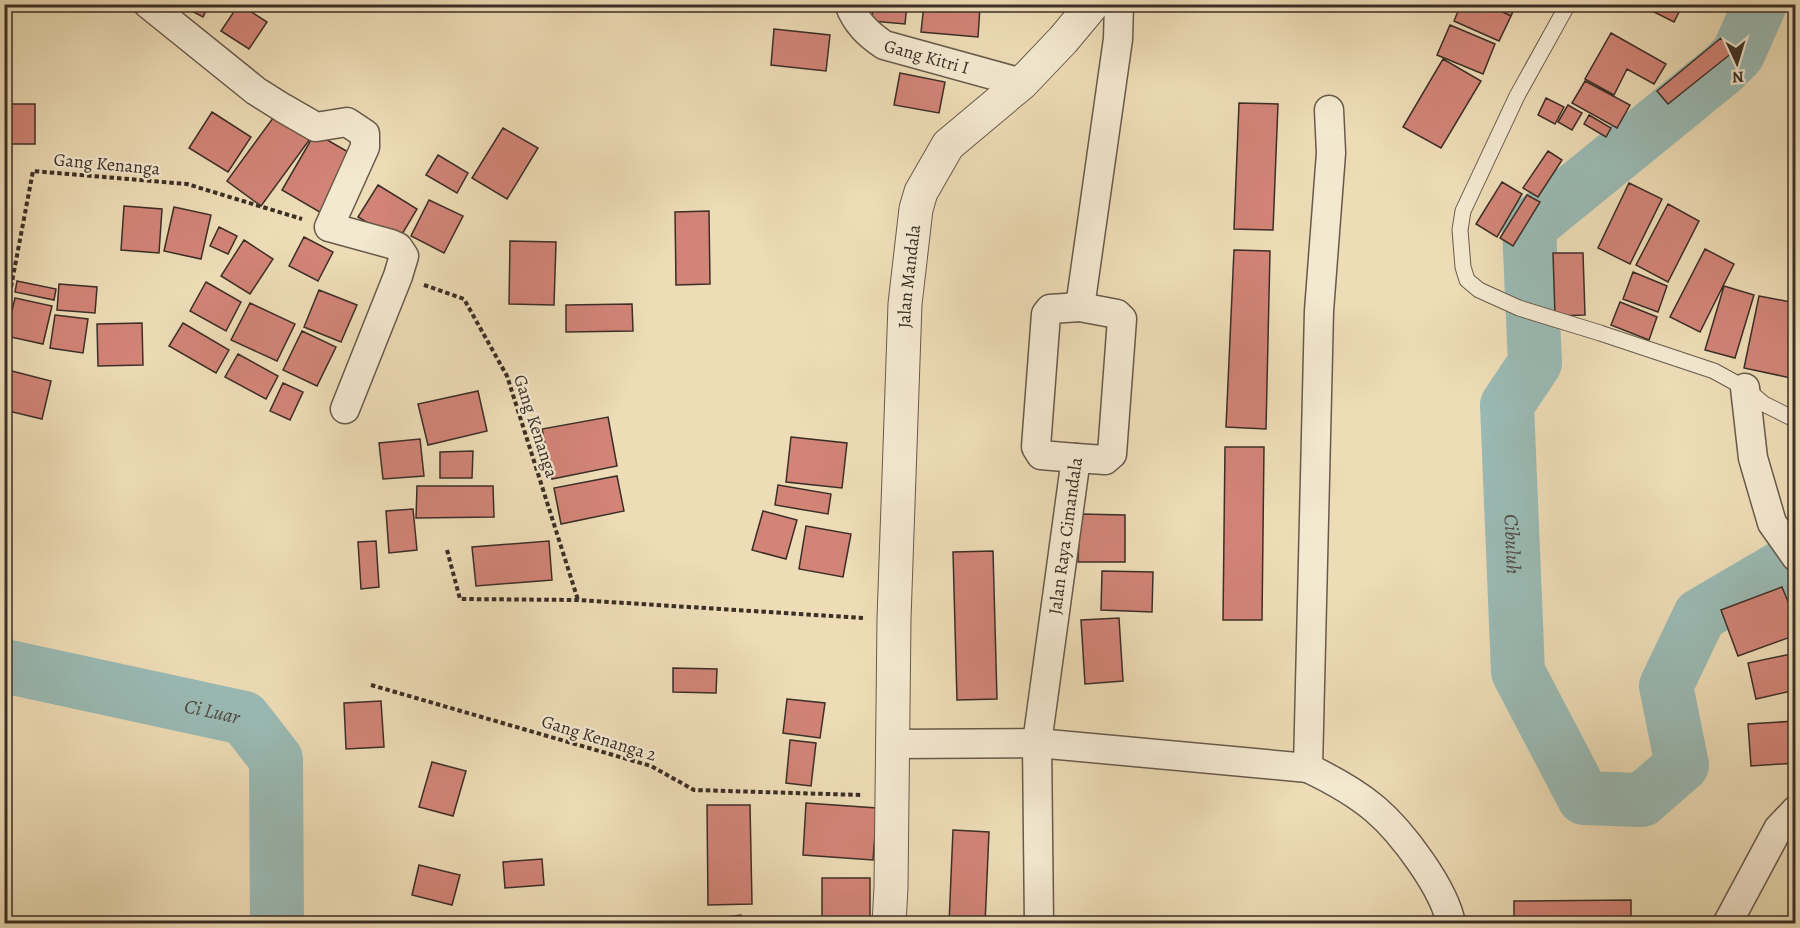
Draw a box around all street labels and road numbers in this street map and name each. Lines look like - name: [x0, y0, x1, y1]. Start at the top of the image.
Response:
- street label: Gang Kitri I: [881, 34, 972, 80]
- street label: Gang Kenanga: [53, 147, 162, 181]
- street label: Jalan Mandala: [892, 223, 926, 329]
- street label: Gang Kenanga: [508, 372, 564, 481]
- street label: Jalan Raya Cimandala: [1043, 455, 1088, 616]
- street label: Gang Kenanga 2: [539, 709, 660, 767]

